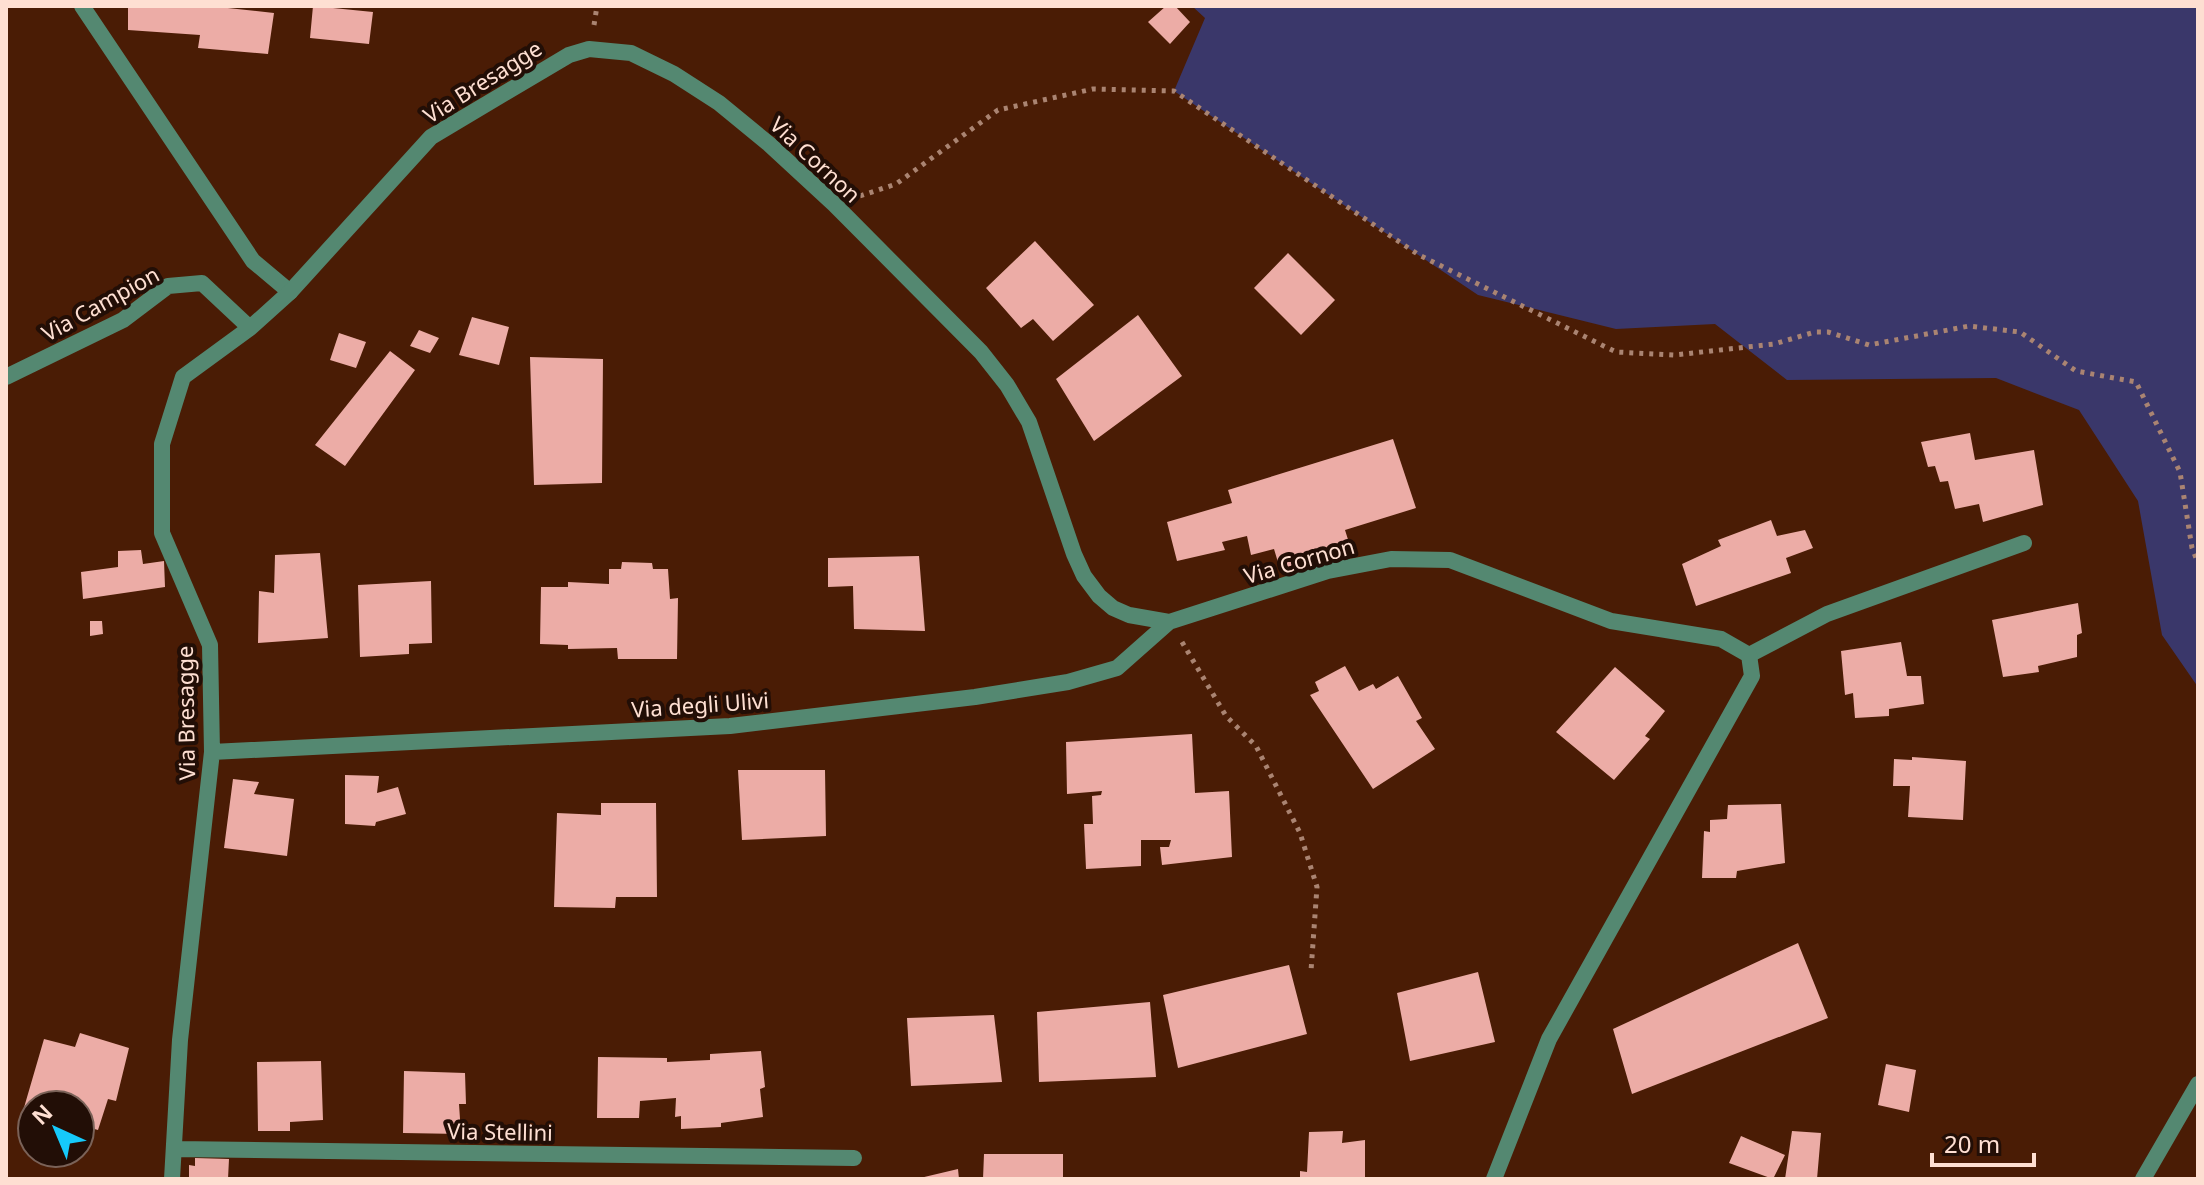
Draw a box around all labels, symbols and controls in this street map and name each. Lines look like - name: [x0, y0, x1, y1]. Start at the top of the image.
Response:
- street label: Via Bresagge: [417, 33, 547, 129]
- street label: Via Cornon: [764, 109, 868, 209]
- street label: Via Campion: [36, 258, 164, 348]
- street label: Via Cornon: [1240, 530, 1358, 590]
- street label: Via Bresagge: [169, 645, 201, 781]
- street label: Via degli Ulivi: [630, 684, 770, 724]
- north arrow: [16, 1089, 96, 1169]
- text: N: [25, 1097, 58, 1131]
- street label: Via Stellini: [447, 1115, 553, 1147]
- scale bar: [1932, 1117, 2034, 1167]
- text: 20 m: [1944, 1127, 2000, 1160]

